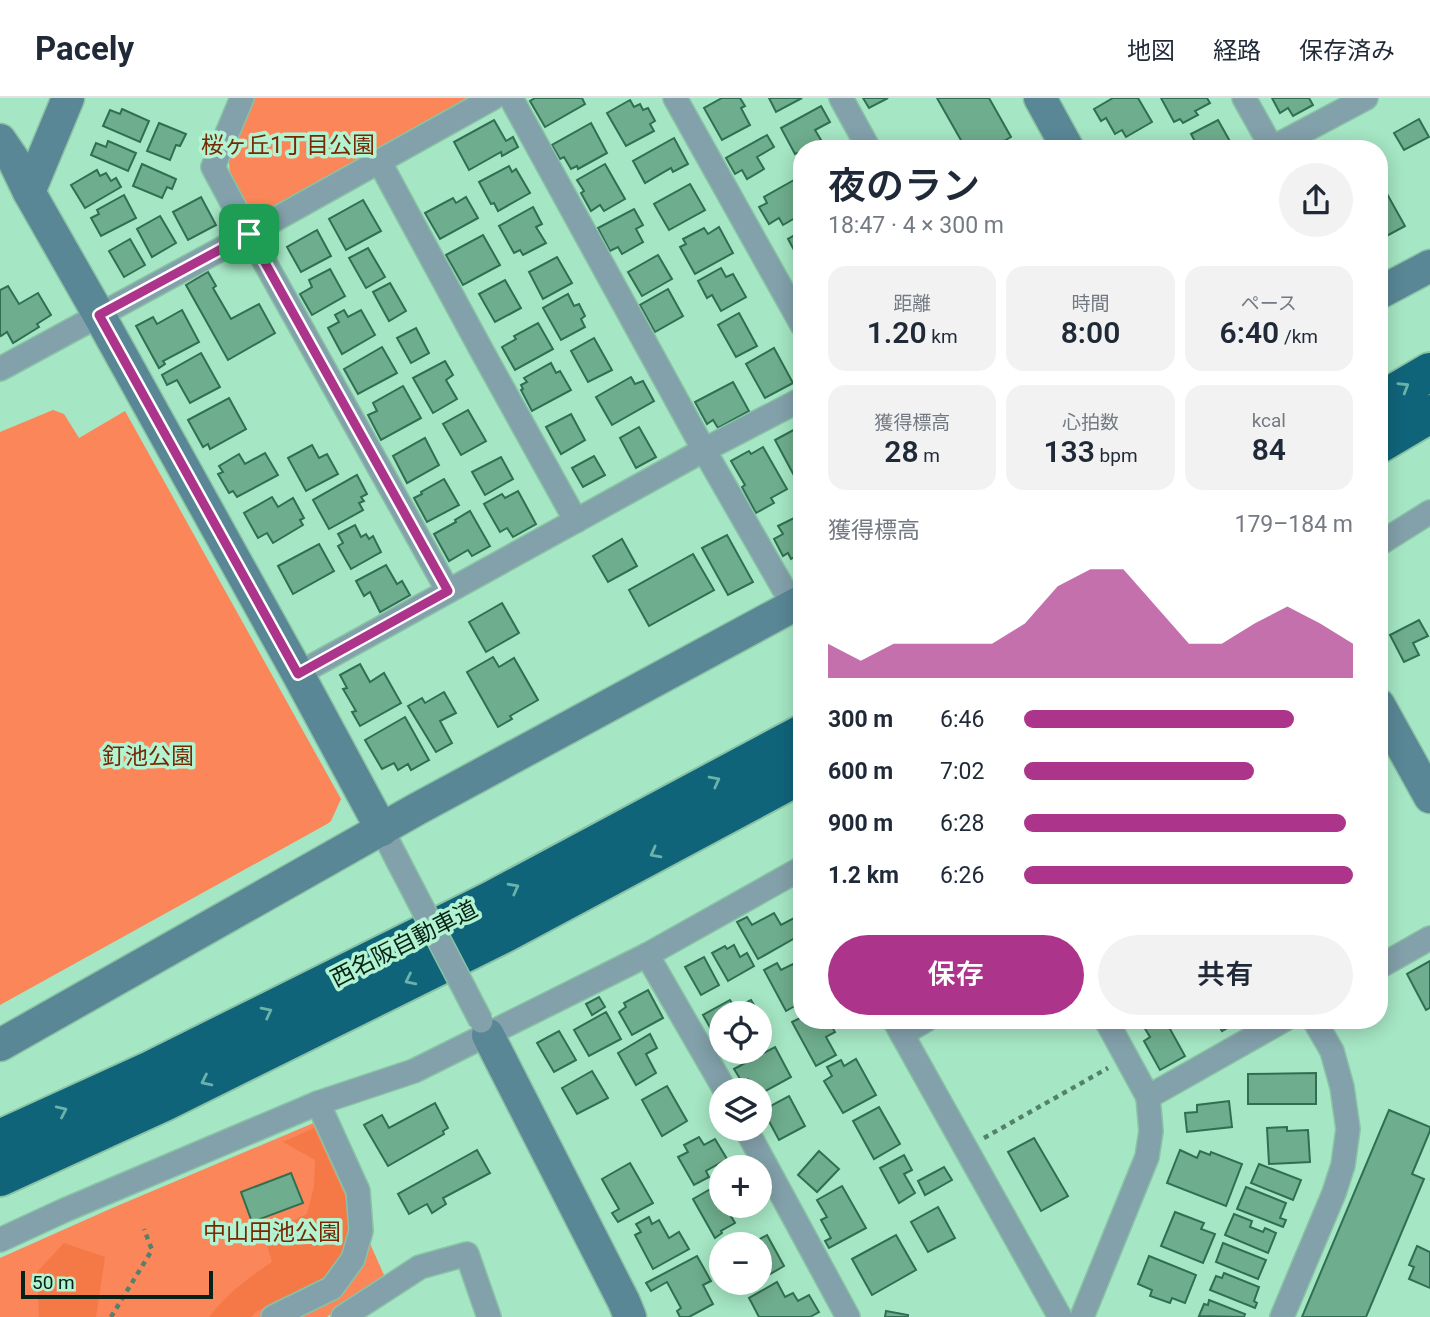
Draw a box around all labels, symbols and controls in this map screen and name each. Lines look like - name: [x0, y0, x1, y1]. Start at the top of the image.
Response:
- text: Pacely: [35, 29, 134, 68]
- text: 地図: [1127, 37, 1175, 65]
- text: 経路: [1213, 37, 1261, 65]
- text: 保存済み: [1299, 37, 1395, 65]
- park label: 桜ヶ丘1丁目公園: [201, 132, 375, 159]
- button: share: [1279, 163, 1353, 237]
- text: 夜のラン: [828, 164, 980, 208]
- pin: [219, 204, 279, 264]
- text: 18:47 · 4 × 300 m: [828, 212, 1004, 239]
- icon: arrive: [230, 215, 268, 253]
- text: 距離: [893, 292, 931, 315]
- text: 時間: [1071, 292, 1110, 315]
- text: ペース: [1241, 292, 1297, 315]
- text: 1.20: [867, 315, 927, 350]
- text: 8:00: [1061, 315, 1120, 350]
- text: 6:40: [1220, 315, 1279, 350]
- text: km: [927, 325, 958, 348]
- text: /km: [1279, 325, 1318, 348]
- one-way arrow: [1397, 382, 1410, 395]
- text: kcal: [1252, 409, 1286, 432]
- text: 獲得標高: [874, 411, 950, 434]
- text: 心拍数: [1062, 411, 1119, 434]
- text: 84: [1252, 432, 1286, 467]
- text: 28: [884, 434, 919, 469]
- text: 133: [1043, 434, 1095, 469]
- text: m: [919, 444, 940, 467]
- text: bpm: [1095, 444, 1138, 467]
- text: 179–184 m: [1234, 511, 1353, 538]
- text: 獲得標高: [828, 517, 920, 544]
- text: 300 m: [828, 706, 893, 733]
- text: 6:46: [940, 706, 984, 733]
- park label: 釘池公園: [102, 743, 194, 770]
- text: 600 m: [828, 758, 893, 785]
- text: 7:02: [940, 758, 984, 785]
- one-way arrow: [708, 776, 720, 789]
- text: 900 m: [828, 810, 893, 837]
- text: 6:28: [940, 810, 984, 837]
- one-way arrow: [650, 845, 662, 858]
- text: 1.2 km: [828, 862, 899, 889]
- text: 6:26: [940, 862, 984, 889]
- one-way arrow: [507, 883, 519, 896]
- street label: 西名阪自動車道: [326, 895, 482, 993]
- button: 保存: [828, 935, 1084, 1015]
- button: 共有: [1098, 935, 1353, 1015]
- one-way arrow: [405, 972, 417, 986]
- map controls: [709, 1001, 772, 1295]
- button: locate: [709, 1001, 772, 1064]
- one-way arrow: [260, 1007, 272, 1021]
- one-way arrow: [201, 1073, 213, 1087]
- button: layers: [709, 1078, 772, 1141]
- one-way arrow: [55, 1105, 67, 1119]
- button: +: [709, 1155, 772, 1218]
- park label: 中山田池公園: [203, 1219, 341, 1246]
- button: −: [709, 1232, 772, 1295]
- scale bar: [21, 1268, 214, 1300]
- text: 50 m: [32, 1271, 75, 1294]

